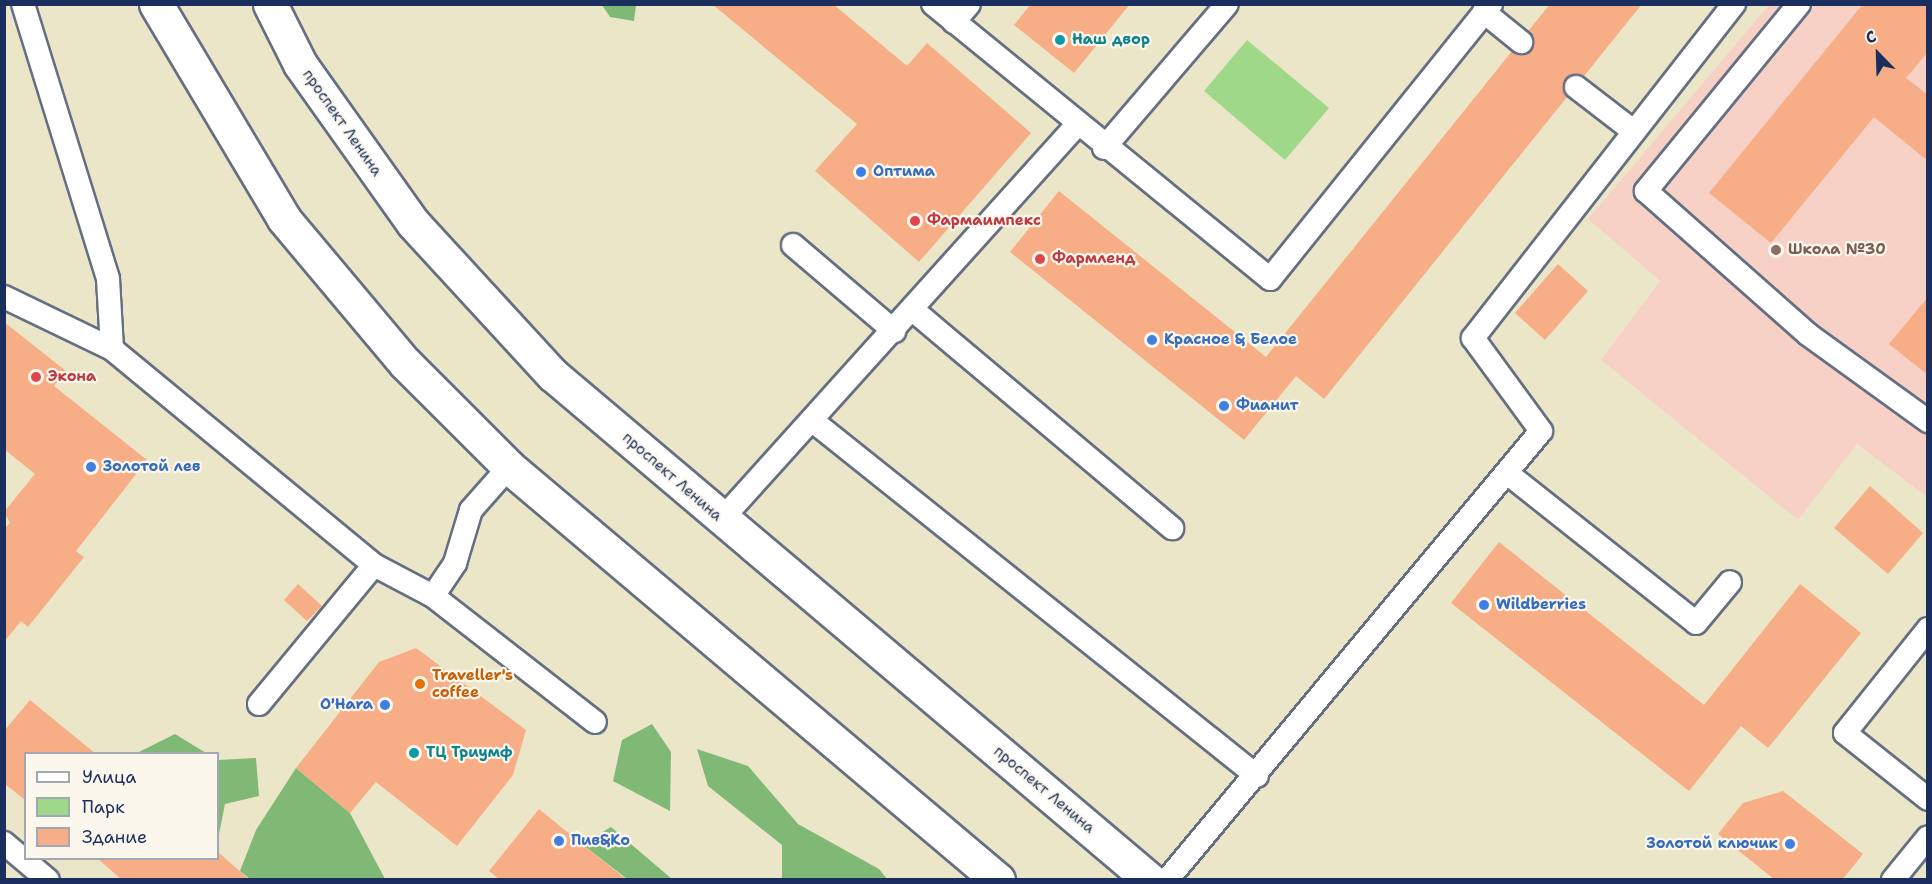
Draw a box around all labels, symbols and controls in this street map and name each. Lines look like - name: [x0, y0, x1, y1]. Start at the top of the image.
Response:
- north arrow: [1848, 24, 1908, 84]
- text: С: [1862, 25, 1879, 49]
- place label: Наш двор: [1072, 31, 1150, 49]
- marker: Наш двор: [1053, 33, 1067, 47]
- street label: проспект Ленина: [298, 66, 386, 180]
- place label: Оптима: [873, 163, 935, 181]
- marker: Оптима: [854, 165, 868, 179]
- place label: Фармаимпекс: [927, 212, 1041, 230]
- marker: Фармаимпекс: [908, 214, 922, 228]
- place label: Школа №30: [1788, 241, 1886, 259]
- marker: Школа №30: [1769, 243, 1783, 257]
- place label: Фармленд: [1052, 250, 1135, 268]
- marker: Фармленд: [1033, 252, 1047, 266]
- place label: Красное & Белое: [1164, 331, 1297, 349]
- marker: Красное & Белое: [1145, 333, 1159, 347]
- place label: Экона: [48, 368, 96, 386]
- marker: Экона: [29, 370, 43, 384]
- place label: Фианит: [1236, 397, 1299, 415]
- marker: Фианит: [1217, 399, 1231, 413]
- street label: проспект Ленина: [619, 429, 725, 525]
- place label: Золотой лев: [103, 458, 200, 476]
- marker: Золотой лев: [84, 460, 98, 474]
- place label: Wildberries: [1496, 596, 1586, 614]
- marker: Wildberries: [1477, 598, 1491, 612]
- place label: Traveller's coffee: [432, 666, 513, 701]
- marker: Traveller's coffee: [413, 677, 427, 691]
- place label: O'Hara: [320, 696, 373, 714]
- marker: O'Hara: [378, 698, 392, 712]
- street label: проспект Ленина: [990, 743, 1098, 837]
- place label: ТЦ Триумф: [426, 744, 512, 762]
- marker: ТЦ Триумф: [407, 746, 421, 760]
- legend: [24, 752, 219, 860]
- text: Улица: [82, 765, 136, 789]
- text: Парк: [82, 795, 125, 819]
- text: Здание: [82, 825, 147, 849]
- place label: Пив&Ко: [571, 832, 630, 850]
- marker: Пив&Ко: [552, 834, 566, 848]
- place label: Золотой ключик: [1647, 835, 1778, 853]
- marker: Золотой ключик: [1783, 837, 1797, 851]

